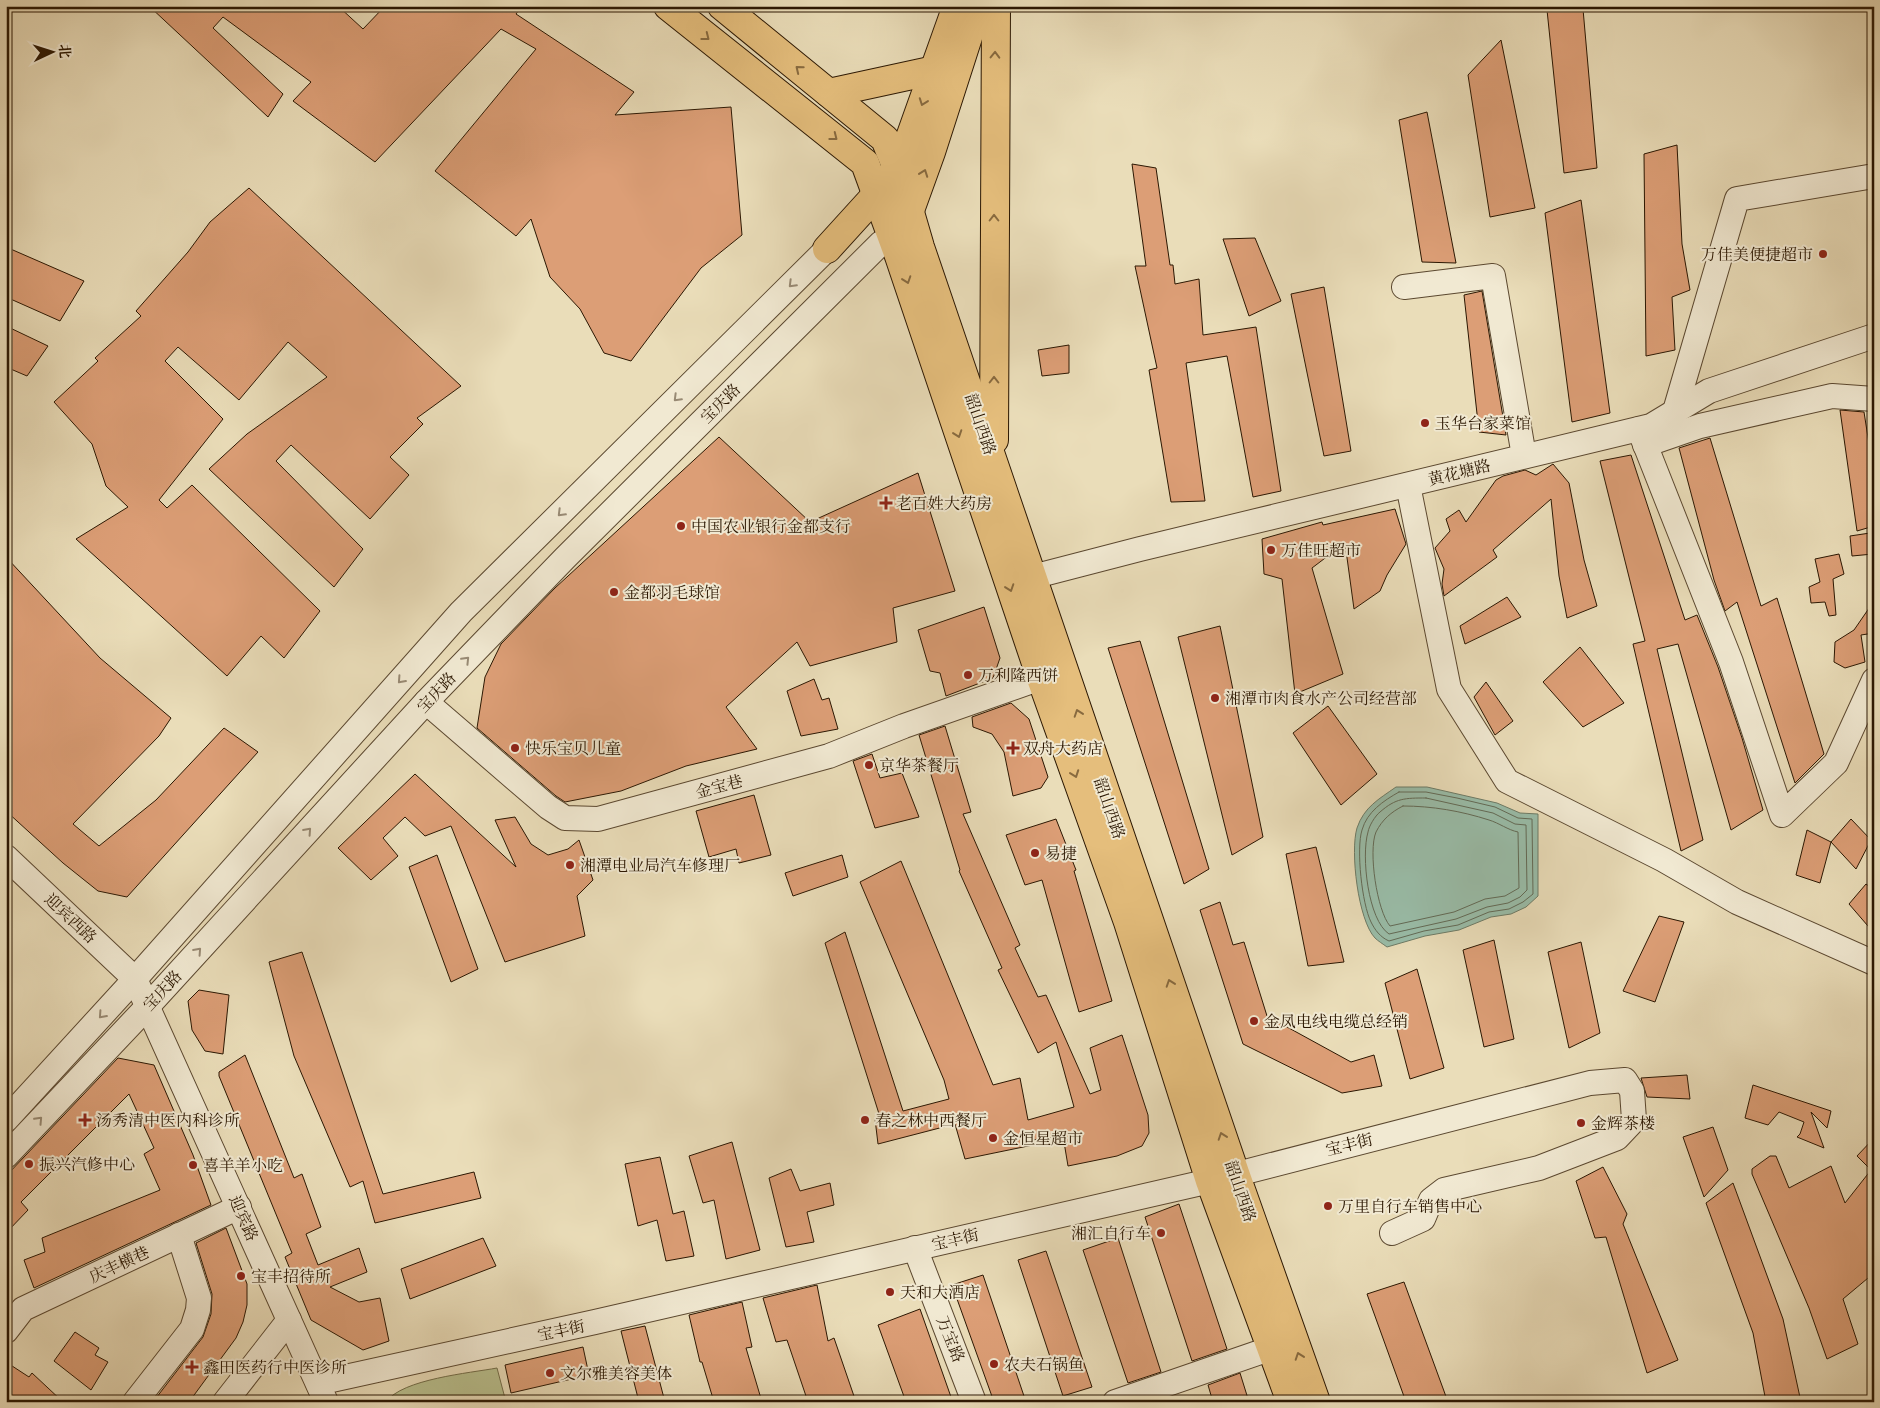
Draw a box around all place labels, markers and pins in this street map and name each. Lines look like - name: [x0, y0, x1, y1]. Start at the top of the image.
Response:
- place label: 万佳美便捷超市: [1701, 244, 1813, 264]
- marker: 万佳美便捷超市: [1817, 248, 1829, 260]
- place label: 玉华台家菜馆: [1435, 413, 1531, 433]
- marker: 玉华台家菜馆: [1419, 417, 1431, 429]
- place label: 老百姓大药房: [896, 493, 992, 513]
- marker: 老百姓大药房: [880, 497, 892, 509]
- place label: 中国农业银行金都支行: [691, 516, 851, 536]
- marker: 中国农业银行金都支行: [675, 520, 687, 532]
- place label: 万佳旺超市: [1281, 540, 1361, 560]
- marker: 万佳旺超市: [1265, 544, 1277, 556]
- place label: 金都羽毛球馆: [624, 582, 720, 602]
- marker: 金都羽毛球馆: [608, 586, 620, 598]
- place label: 万利隆西饼: [978, 665, 1058, 685]
- marker: 万利隆西饼: [962, 669, 974, 681]
- place label: 湘潭市肉食水产公司经营部: [1225, 688, 1417, 708]
- marker: 湘潭市肉食水产公司经营部: [1209, 692, 1221, 704]
- place label: 快乐宝贝儿童: [525, 738, 621, 758]
- place label: 双舟大药店: [1023, 738, 1103, 758]
- marker: 快乐宝贝儿童: [509, 742, 521, 754]
- marker: 双舟大药店: [1007, 742, 1019, 754]
- place label: 京华茶餐厅: [879, 755, 959, 775]
- marker: 京华茶餐厅: [863, 759, 875, 771]
- place label: 易捷: [1045, 843, 1077, 863]
- marker: 易捷: [1029, 847, 1041, 859]
- place label: 湘潭电业局汽车修理厂: [580, 855, 740, 875]
- marker: 湘潭电业局汽车修理厂: [564, 859, 576, 871]
- place label: 金凤电线电缆总经销: [1264, 1011, 1408, 1031]
- marker: 金凤电线电缆总经销: [1248, 1015, 1260, 1027]
- place label: 汤秀清中医内科诊所: [96, 1110, 240, 1130]
- place label: 春之林中西餐厅: [875, 1110, 987, 1130]
- marker: 汤秀清中医内科诊所: [78, 1113, 92, 1127]
- place label: 金辉茶楼: [1591, 1113, 1655, 1133]
- marker: 春之林中西餐厅: [859, 1114, 871, 1126]
- marker: 金辉茶楼: [1575, 1117, 1587, 1129]
- place label: 金恒星超市: [1003, 1128, 1083, 1148]
- marker: 金恒星超市: [987, 1132, 999, 1144]
- place label: 振兴汽修中心: [39, 1154, 135, 1174]
- place label: 喜羊羊小吃: [203, 1155, 283, 1175]
- marker: 振兴汽修中心: [23, 1158, 35, 1170]
- marker: 喜羊羊小吃: [187, 1159, 199, 1171]
- place label: 万里自行车销售中心: [1338, 1196, 1482, 1216]
- marker: 万里自行车销售中心: [1322, 1200, 1334, 1212]
- place label: 湘汇自行车: [1071, 1223, 1151, 1243]
- marker: 湘汇自行车: [1155, 1227, 1167, 1239]
- place label: 宝丰招待所: [251, 1266, 331, 1286]
- marker: 宝丰招待所: [235, 1270, 247, 1282]
- place label: 天和大酒店: [900, 1282, 980, 1302]
- marker: 天和大酒店: [884, 1286, 896, 1298]
- place label: 农夫石锅鱼: [1004, 1354, 1084, 1374]
- place label: 鑫田医药行中医诊所: [203, 1357, 347, 1377]
- marker: 农夫石锅鱼: [988, 1358, 1000, 1370]
- marker: 鑫田医药行中医诊所: [185, 1360, 199, 1374]
- place label: 文尔雅美容美体: [560, 1363, 672, 1383]
- marker: 文尔雅美容美体: [544, 1367, 556, 1379]

